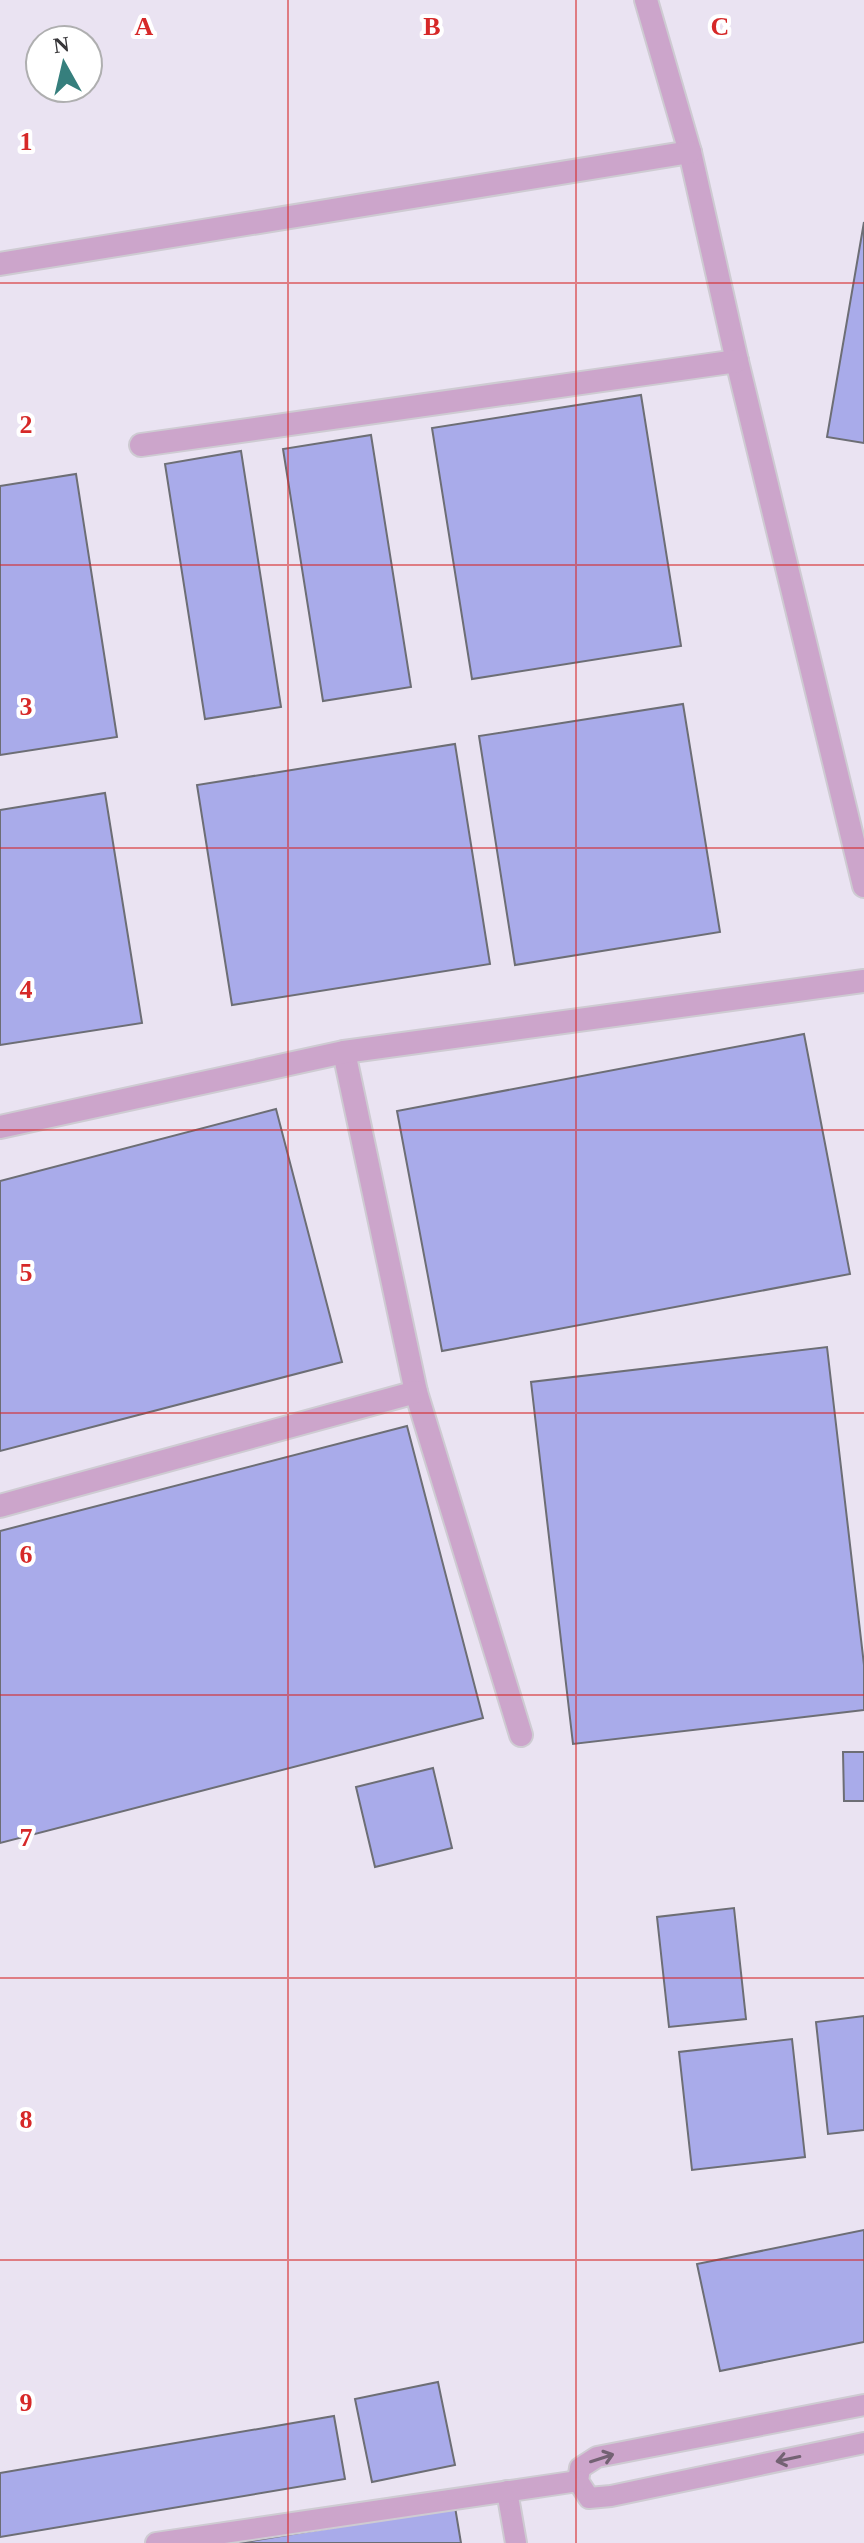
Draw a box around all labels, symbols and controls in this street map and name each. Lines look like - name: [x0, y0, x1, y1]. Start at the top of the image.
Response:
- text: A: [135, 12, 154, 41]
- text: B: [423, 12, 441, 41]
- text: C: [711, 12, 729, 41]
- north arrow: [24, 24, 104, 104]
- text: N: [52, 31, 71, 58]
- text: 1: [20, 127, 33, 156]
- text: 2: [20, 410, 33, 439]
- text: 3: [20, 692, 33, 721]
- text: 4: [20, 975, 33, 1004]
- text: 5: [20, 1258, 33, 1287]
- text: 6: [20, 1540, 33, 1569]
- text: 7: [20, 1823, 33, 1852]
- text: 8: [20, 2105, 33, 2134]
- text: 9: [20, 2388, 33, 2417]
- one-way arrow: [589, 2450, 614, 2464]
- one-way arrow: [775, 2452, 801, 2467]

